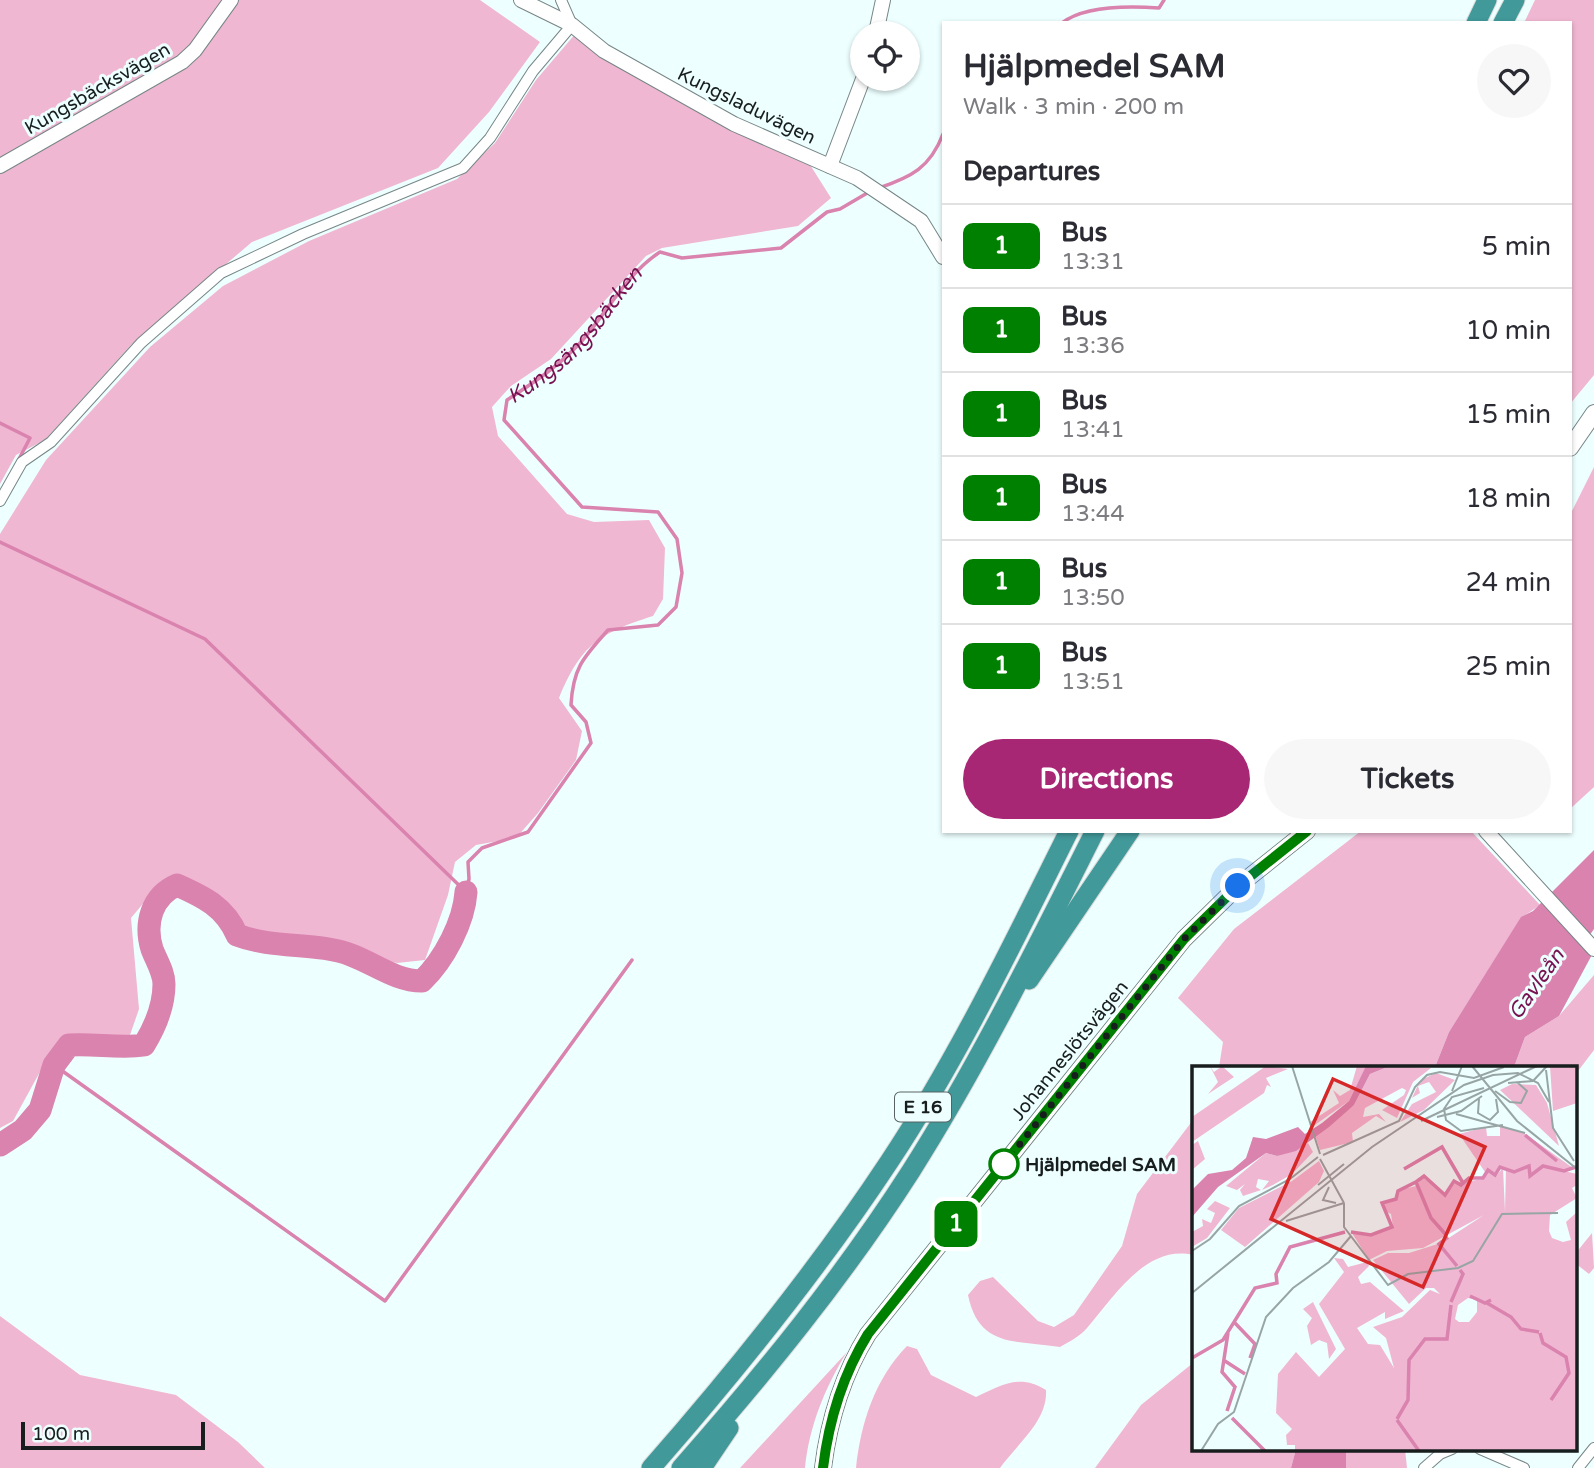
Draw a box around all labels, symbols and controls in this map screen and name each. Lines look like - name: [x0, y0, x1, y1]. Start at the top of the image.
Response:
- map controls: [850, 21, 920, 91]
- button: locate: [850, 21, 920, 91]
- street label: Kungsbäcksvägen: [21, 38, 174, 139]
- button: heart: [1477, 44, 1551, 118]
- text: Hjälpmedel SAM: [963, 47, 1226, 86]
- street label: Kungsladuvägen: [674, 63, 819, 149]
- text: Walk · 3 min · 200 m: [963, 93, 1184, 121]
- text: Departures: [963, 156, 1100, 187]
- text: Bus: [1061, 217, 1107, 248]
- text: 1: [994, 231, 1009, 260]
- text: 5 min: [1482, 231, 1551, 262]
- text: 13:31: [1061, 248, 1125, 276]
- water label: Kungsängsbäcken: [503, 261, 648, 409]
- text: Bus: [1061, 301, 1107, 332]
- text: 1: [994, 315, 1009, 344]
- text: 10 min: [1465, 315, 1551, 346]
- text: 13:36: [1061, 332, 1125, 360]
- text: Bus: [1061, 385, 1107, 416]
- text: 1: [994, 399, 1009, 428]
- text: 15 min: [1465, 399, 1551, 430]
- text: 13:41: [1061, 416, 1125, 444]
- text: Bus: [1061, 469, 1107, 500]
- text: 1: [994, 483, 1009, 512]
- text: 18 min: [1465, 483, 1551, 514]
- text: 13:44: [1061, 500, 1125, 528]
- text: Bus: [1061, 553, 1107, 584]
- text: 1: [994, 567, 1009, 596]
- text: 24 min: [1465, 567, 1551, 598]
- text: 13:50: [1061, 584, 1125, 612]
- text: Bus: [1061, 637, 1107, 668]
- text: 1: [994, 651, 1009, 680]
- text: 25 min: [1465, 651, 1551, 682]
- text: 13:51: [1061, 668, 1125, 696]
- button: Directions: [963, 739, 1250, 819]
- button: Tickets: [1264, 739, 1551, 819]
- your location: [1220, 868, 1255, 903]
- water label: Gavleån: [1503, 943, 1570, 1024]
- street label: Johanneslötsvägen: [1007, 976, 1133, 1125]
- inset map: [1192, 1066, 1576, 1450]
- road number: E 16: [895, 1092, 951, 1122]
- marker: Hjälpmedel SAM: [989, 1149, 1019, 1179]
- place label: Hjälpmedel SAM: [1025, 1154, 1176, 1177]
- line badge: 1: [933, 1201, 979, 1247]
- text: 1: [948, 1209, 964, 1238]
- scale bar: [21, 1419, 205, 1451]
- text: 100 m: [32, 1423, 90, 1445]

